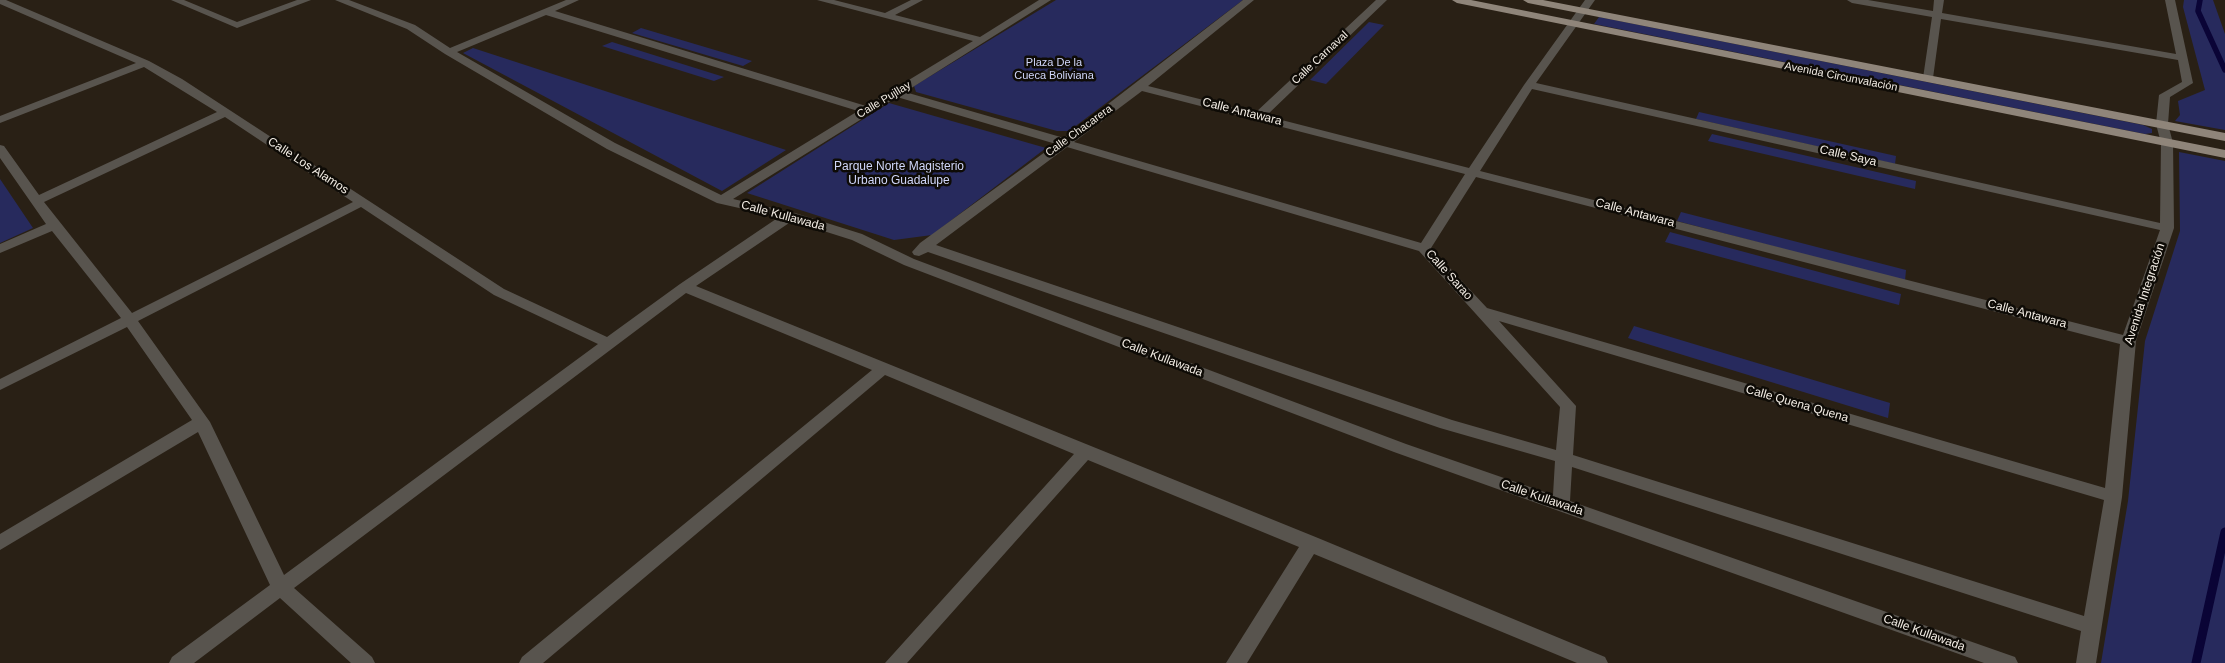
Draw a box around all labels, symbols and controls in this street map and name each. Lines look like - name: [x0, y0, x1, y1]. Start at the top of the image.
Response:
- street label: Calle Carnaval: [1289, 29, 1351, 87]
- park label: Plaza De la Cueca Boliviana: [1014, 56, 1094, 82]
- street label: Avenida Circunvalación: [1783, 60, 1899, 94]
- street label: Calle Pujllay: [855, 79, 913, 121]
- street label: Calle Antawara: [1201, 95, 1283, 129]
- street label: Calle Chacarera: [1043, 102, 1115, 160]
- street label: Calle Los Alamos: [265, 135, 351, 197]
- street label: Calle Saya: [1818, 142, 1878, 170]
- park label: Parque Norte Magisterio Urbano Guadalupe: [834, 160, 964, 188]
- street label: Calle Antawara: [1594, 196, 1676, 230]
- street label: Calle Kullawada: [740, 198, 826, 234]
- street label: Avenida Integración: [2122, 241, 2168, 347]
- street label: Calle Sarao: [1423, 247, 1475, 303]
- street label: Calle Antawara: [1986, 297, 2068, 331]
- street label: Calle Kullawada: [1119, 336, 1205, 380]
- street label: Calle Quena Quena: [1744, 382, 1850, 426]
- street label: Calle Kullawada: [1499, 477, 1585, 519]
- street label: Calle Kullawada: [1881, 612, 1967, 654]

